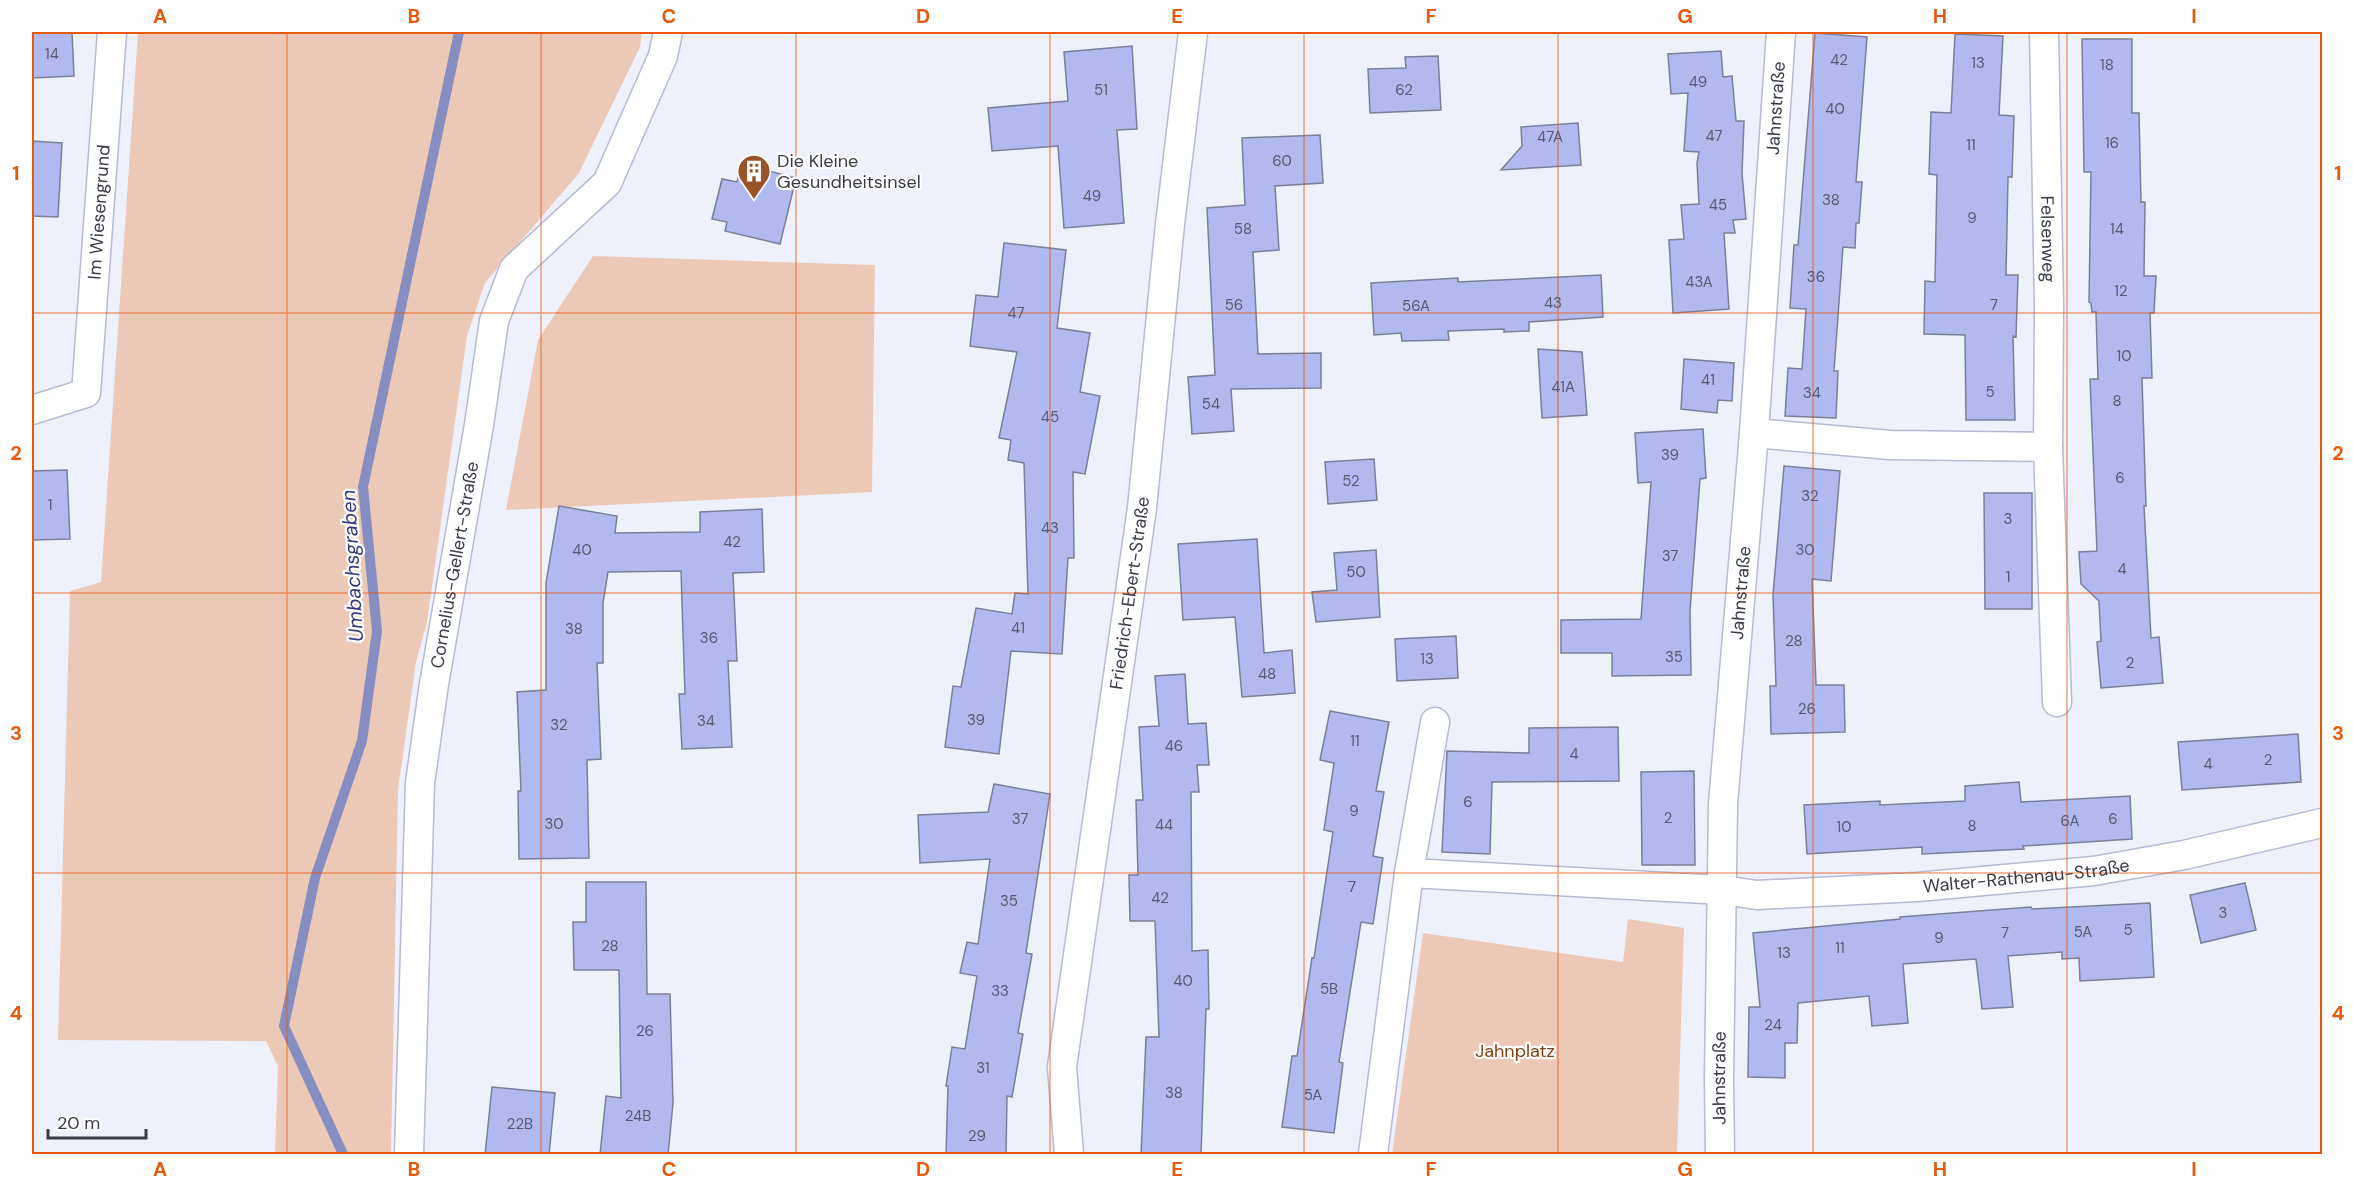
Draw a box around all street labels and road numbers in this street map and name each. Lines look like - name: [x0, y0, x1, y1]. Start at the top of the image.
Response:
- street label: Jahnstraße: [1761, 61, 1791, 156]
- street label: Im Wiesengrund: [82, 144, 116, 280]
- street label: Felsenweg: [2035, 195, 2061, 283]
- street label: Cornelius-Gellert-Straße: [425, 460, 484, 670]
- street label: Friedrich-Ebert-Straße: [1104, 496, 1155, 691]
- street label: Jahnstraße: [1725, 545, 1757, 640]
- street label: Walter-Rathenau-Straße: [1922, 853, 2131, 898]
- street label: Jahnstraße: [1707, 1031, 1732, 1125]

